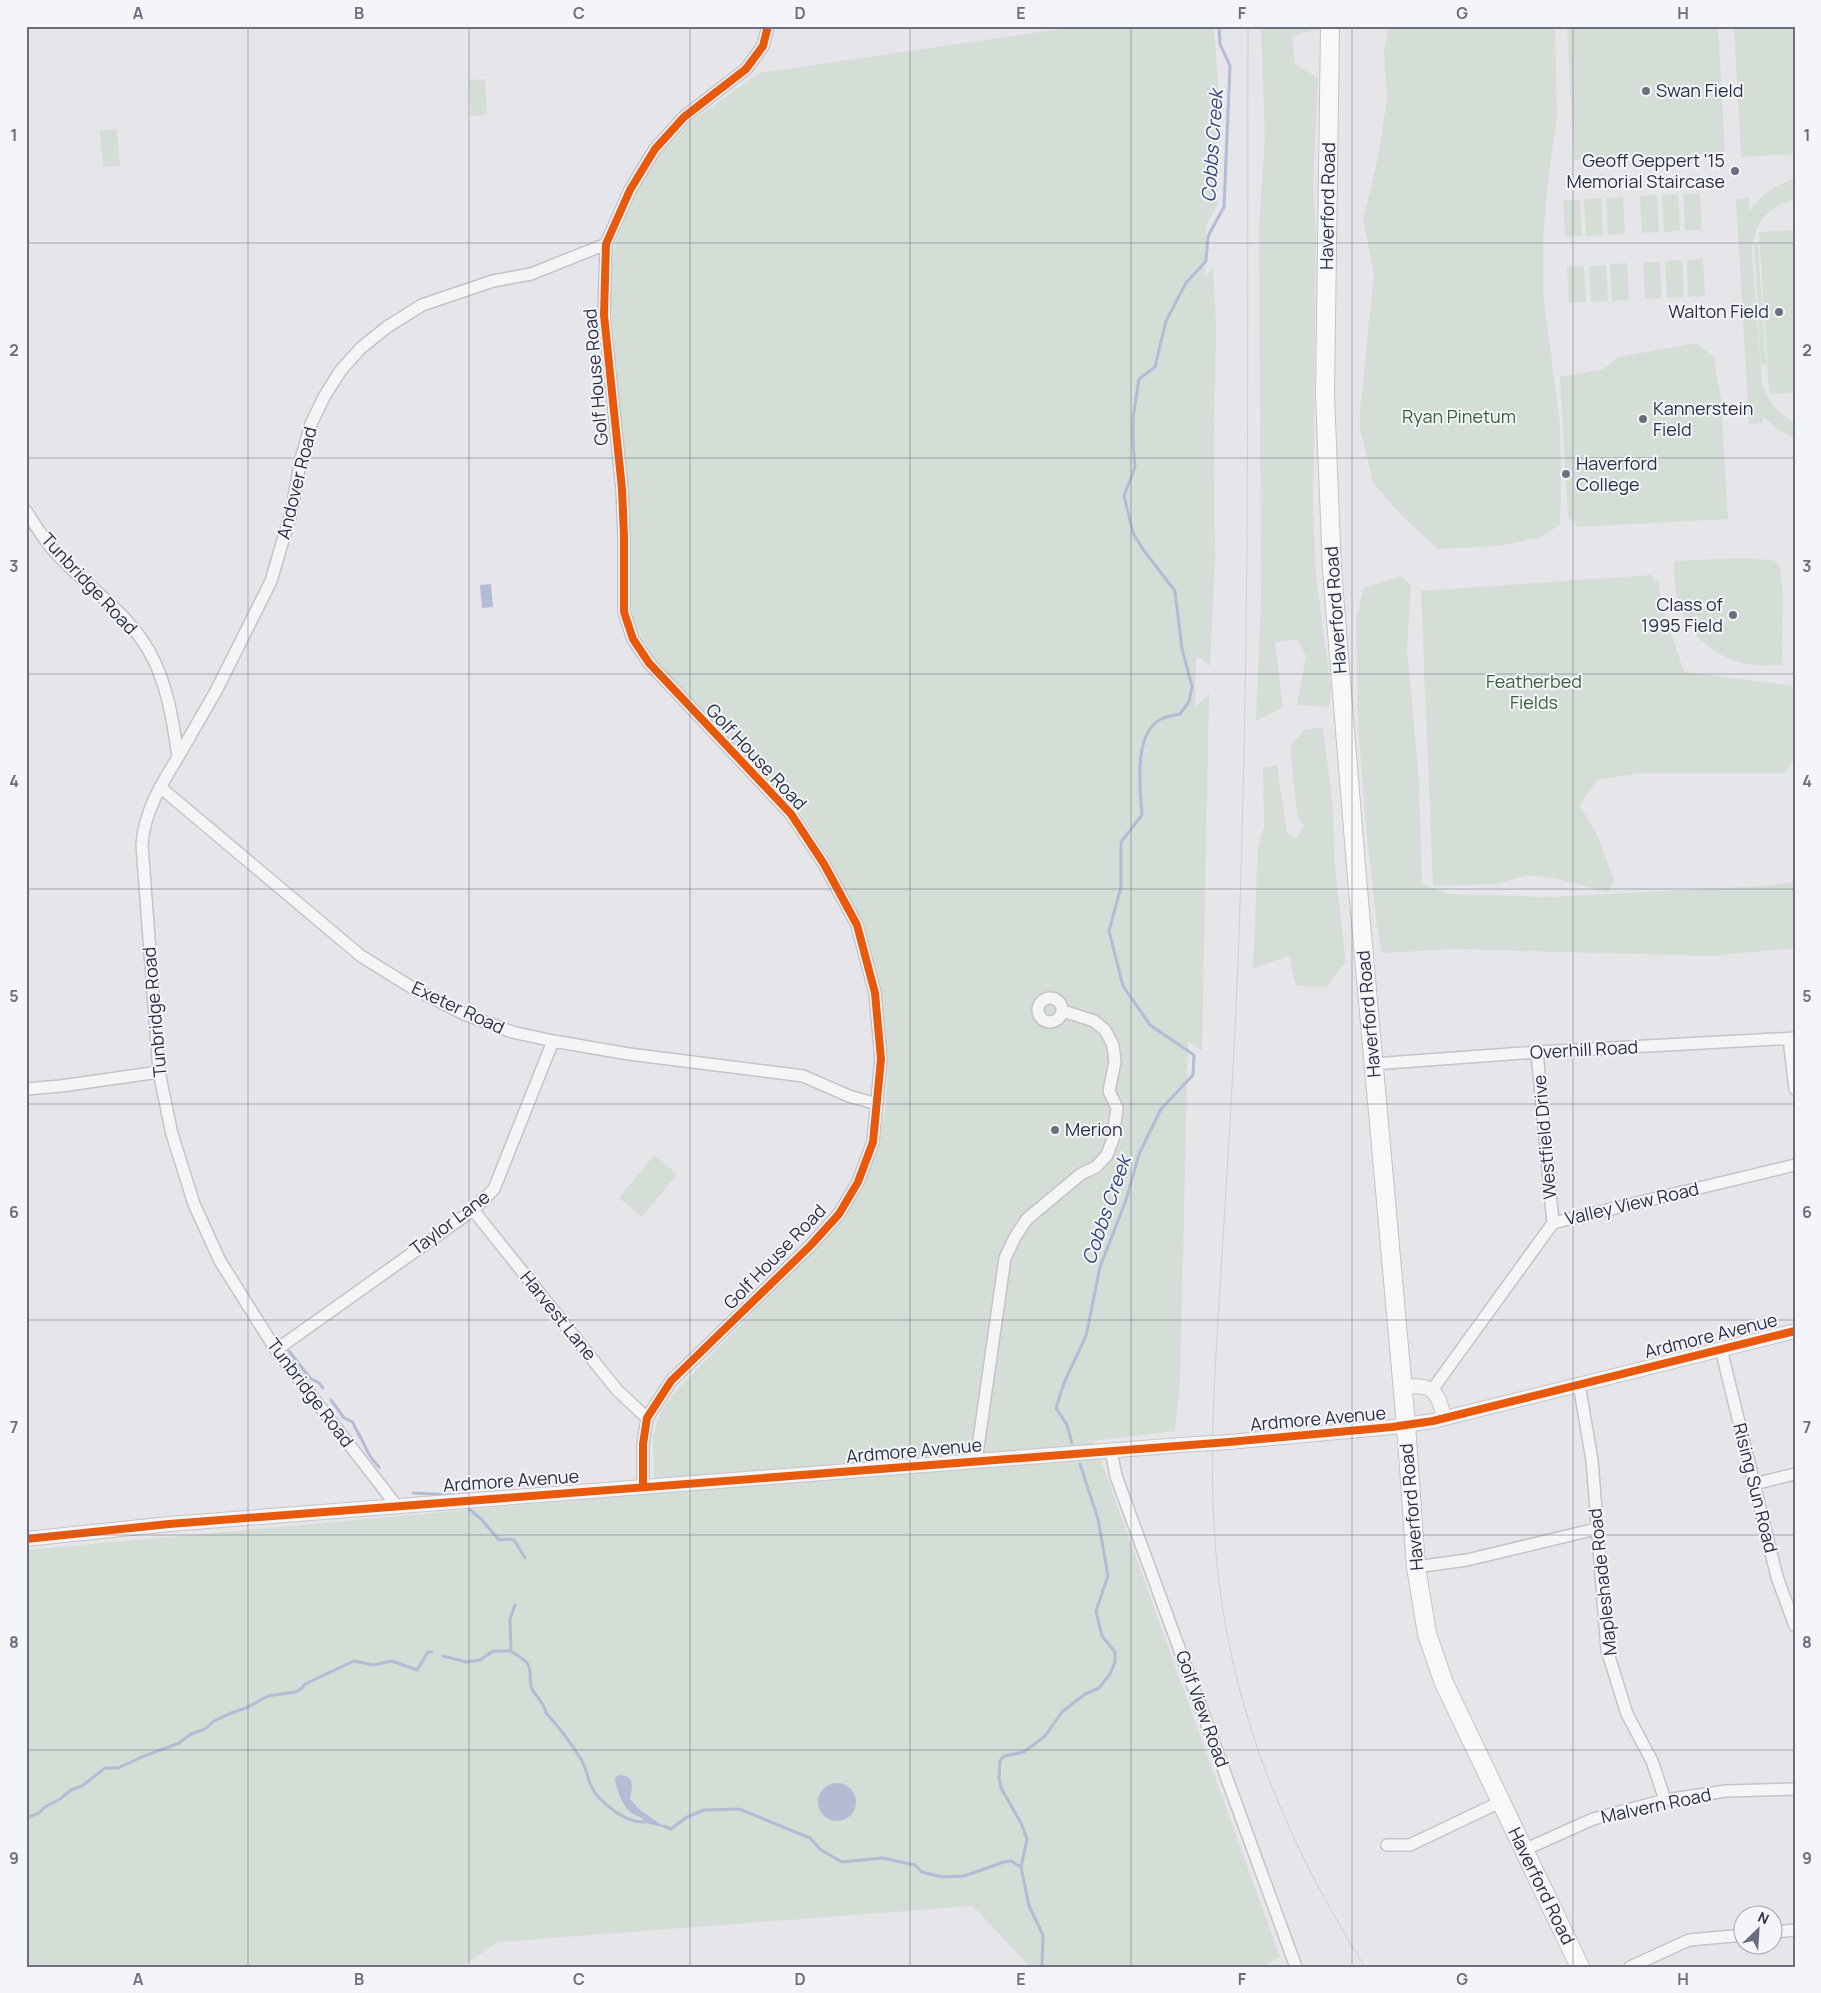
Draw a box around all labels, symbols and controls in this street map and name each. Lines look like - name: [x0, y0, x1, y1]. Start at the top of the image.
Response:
- text: A: [133, 2, 144, 24]
- text: B: [354, 2, 364, 24]
- text: C: [573, 2, 585, 24]
- text: D: [794, 2, 806, 24]
- text: E: [1016, 2, 1026, 24]
- text: F: [1238, 2, 1247, 24]
- text: G: [1456, 2, 1468, 24]
- text: H: [1677, 2, 1689, 24]
- place label: Swan Field: [1656, 78, 1743, 102]
- marker: Swan Field: [1640, 85, 1652, 97]
- water label: Cobbs Creek: [1195, 86, 1229, 203]
- text: 1: [10, 124, 18, 146]
- text: 1: [1803, 124, 1811, 146]
- street label: Haverford Road: [1314, 142, 1340, 270]
- place label: Geoff Geppert '15 Memorial Staircase: [1567, 148, 1725, 193]
- marker: Geoff Geppert '15 Memorial Staircase: [1729, 165, 1741, 177]
- place label: Walton Field: [1668, 299, 1769, 323]
- marker: Walton Field: [1773, 306, 1785, 318]
- street label: Golf House Road: [577, 308, 613, 447]
- text: 2: [9, 339, 19, 361]
- text: 2: [1802, 339, 1812, 361]
- place label: Kannerstein Field: [1653, 396, 1753, 441]
- park label: Ryan Pinetum: [1402, 404, 1516, 428]
- marker: Kannerstein Field: [1637, 413, 1649, 425]
- street label: Andover Road: [270, 424, 322, 541]
- place label: Haverford College: [1576, 451, 1657, 496]
- marker: Haverford College: [1560, 468, 1572, 480]
- street label: Tunbridge Road: [36, 527, 143, 639]
- street label: Haverford Road: [1319, 546, 1351, 675]
- text: 3: [9, 555, 19, 577]
- text: 3: [1802, 555, 1812, 577]
- place label: Class of 1995 Field: [1641, 592, 1724, 637]
- marker: Class of 1995 Field: [1727, 609, 1739, 621]
- park label: Featherbed Fields: [1486, 669, 1582, 714]
- street label: Golf House Road: [701, 698, 812, 815]
- text: 4: [9, 770, 19, 792]
- text: 4: [1802, 770, 1812, 792]
- street label: Tunbridge Road: [136, 946, 172, 1078]
- street label: Haverford Road: [1350, 949, 1386, 1079]
- street label: Exeter Road: [408, 975, 509, 1039]
- text: 5: [9, 985, 19, 1007]
- text: 5: [1802, 985, 1812, 1007]
- street label: Overhill Road: [1529, 1034, 1639, 1064]
- street label: Westfield Drive: [1527, 1074, 1561, 1200]
- place label: Merion: [1065, 1117, 1123, 1141]
- marker: Merion: [1049, 1124, 1061, 1136]
- water label: Cobbs Creek: [1075, 1150, 1138, 1268]
- street label: Valley View Road: [1562, 1176, 1701, 1230]
- street label: Taylor Lane: [405, 1184, 494, 1260]
- street label: Golf House Road: [718, 1199, 831, 1314]
- text: 6: [9, 1201, 19, 1223]
- text: 6: [1802, 1201, 1812, 1223]
- street label: Harvest Lane: [515, 1266, 602, 1365]
- street label: Ardmore Avenue: [1642, 1307, 1780, 1363]
- street label: Tunbridge Road: [262, 1333, 360, 1452]
- street label: Ardmore Avenue: [1249, 1400, 1387, 1436]
- text: 7: [10, 1416, 18, 1438]
- text: 7: [1803, 1416, 1811, 1438]
- street label: Rising Sun Road: [1728, 1420, 1784, 1555]
- street label: Ardmore Avenue: [845, 1432, 983, 1468]
- street label: Haverford Road: [1393, 1442, 1429, 1572]
- street label: Ardmore Avenue: [442, 1463, 580, 1497]
- street label: Mapleshade Road: [1582, 1507, 1622, 1657]
- text: 8: [9, 1631, 19, 1653]
- text: 8: [1802, 1631, 1812, 1653]
- street label: Golf View Road: [1171, 1647, 1235, 1770]
- street label: Malvern Road: [1598, 1782, 1713, 1828]
- street label: Haverford Road: [1503, 1823, 1581, 1948]
- text: 9: [9, 1847, 19, 1869]
- text: 9: [1802, 1847, 1812, 1869]
- north arrow: [1734, 1906, 1784, 1956]
- text: N: [1755, 1907, 1772, 1929]
- text: A: [133, 1968, 144, 1990]
- text: B: [354, 1968, 364, 1990]
- text: C: [573, 1968, 585, 1990]
- text: D: [794, 1968, 806, 1990]
- text: E: [1016, 1968, 1026, 1990]
- text: F: [1238, 1968, 1247, 1990]
- text: G: [1456, 1968, 1468, 1990]
- text: H: [1677, 1968, 1689, 1990]

